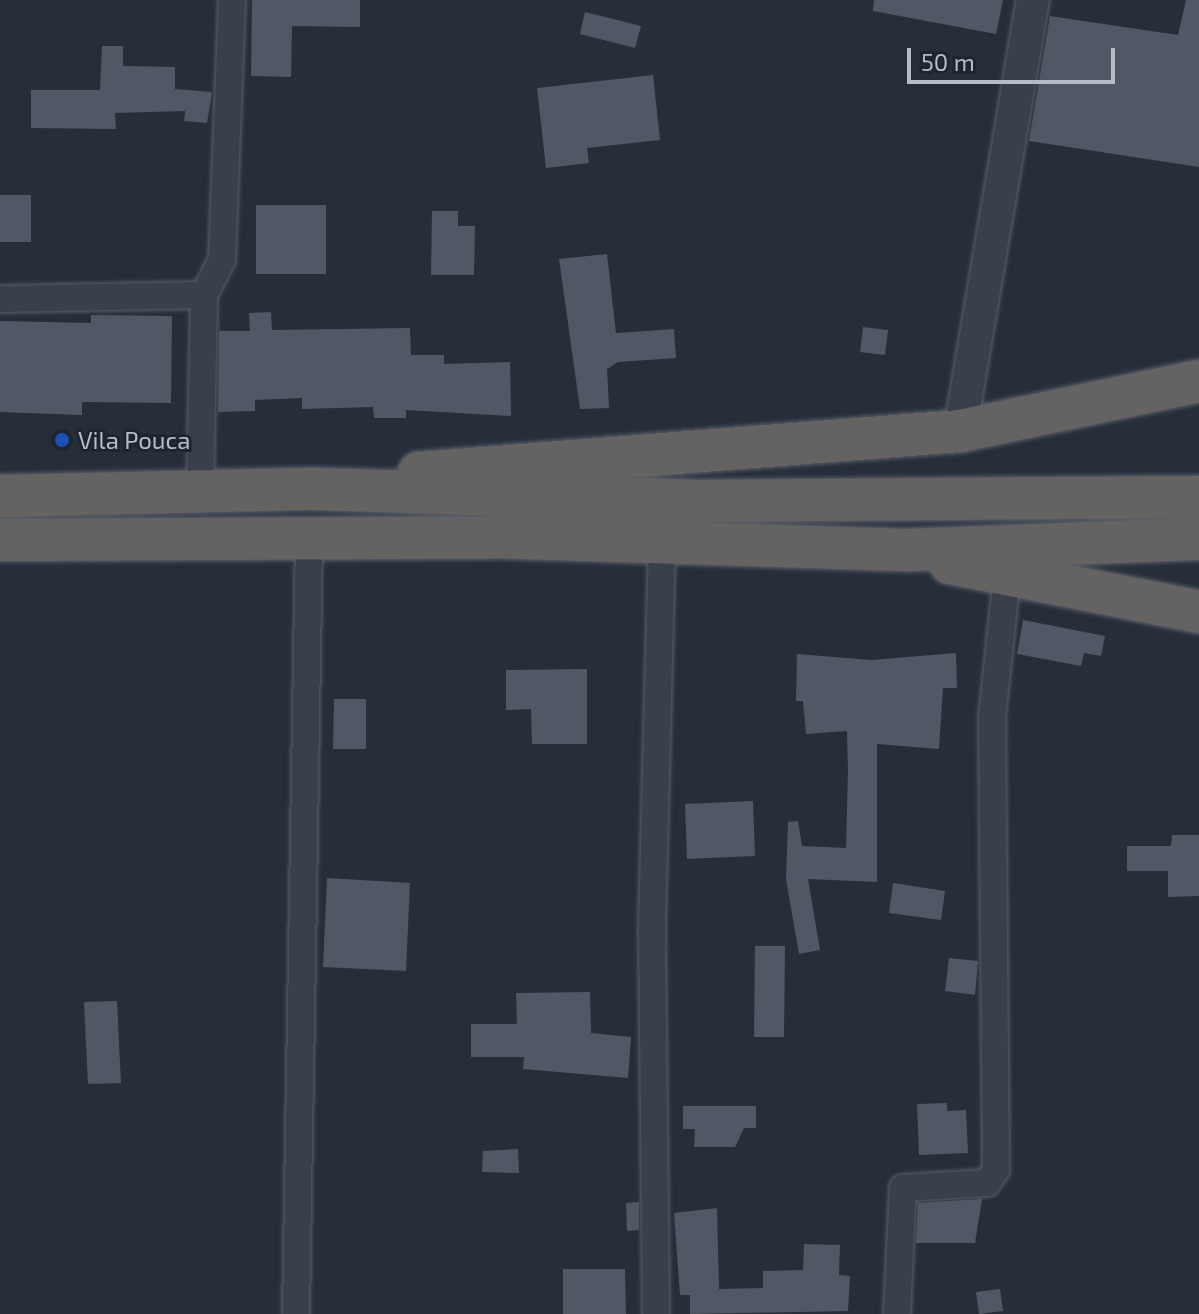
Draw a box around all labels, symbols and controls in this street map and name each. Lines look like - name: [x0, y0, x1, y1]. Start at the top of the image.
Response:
- scale bar: [911, 32, 1119, 82]
- text: 50 m: [921, 47, 975, 76]
- place label: Vila Pouca: [78, 426, 190, 454]
- marker: Vila Pouca: [53, 431, 71, 449]

